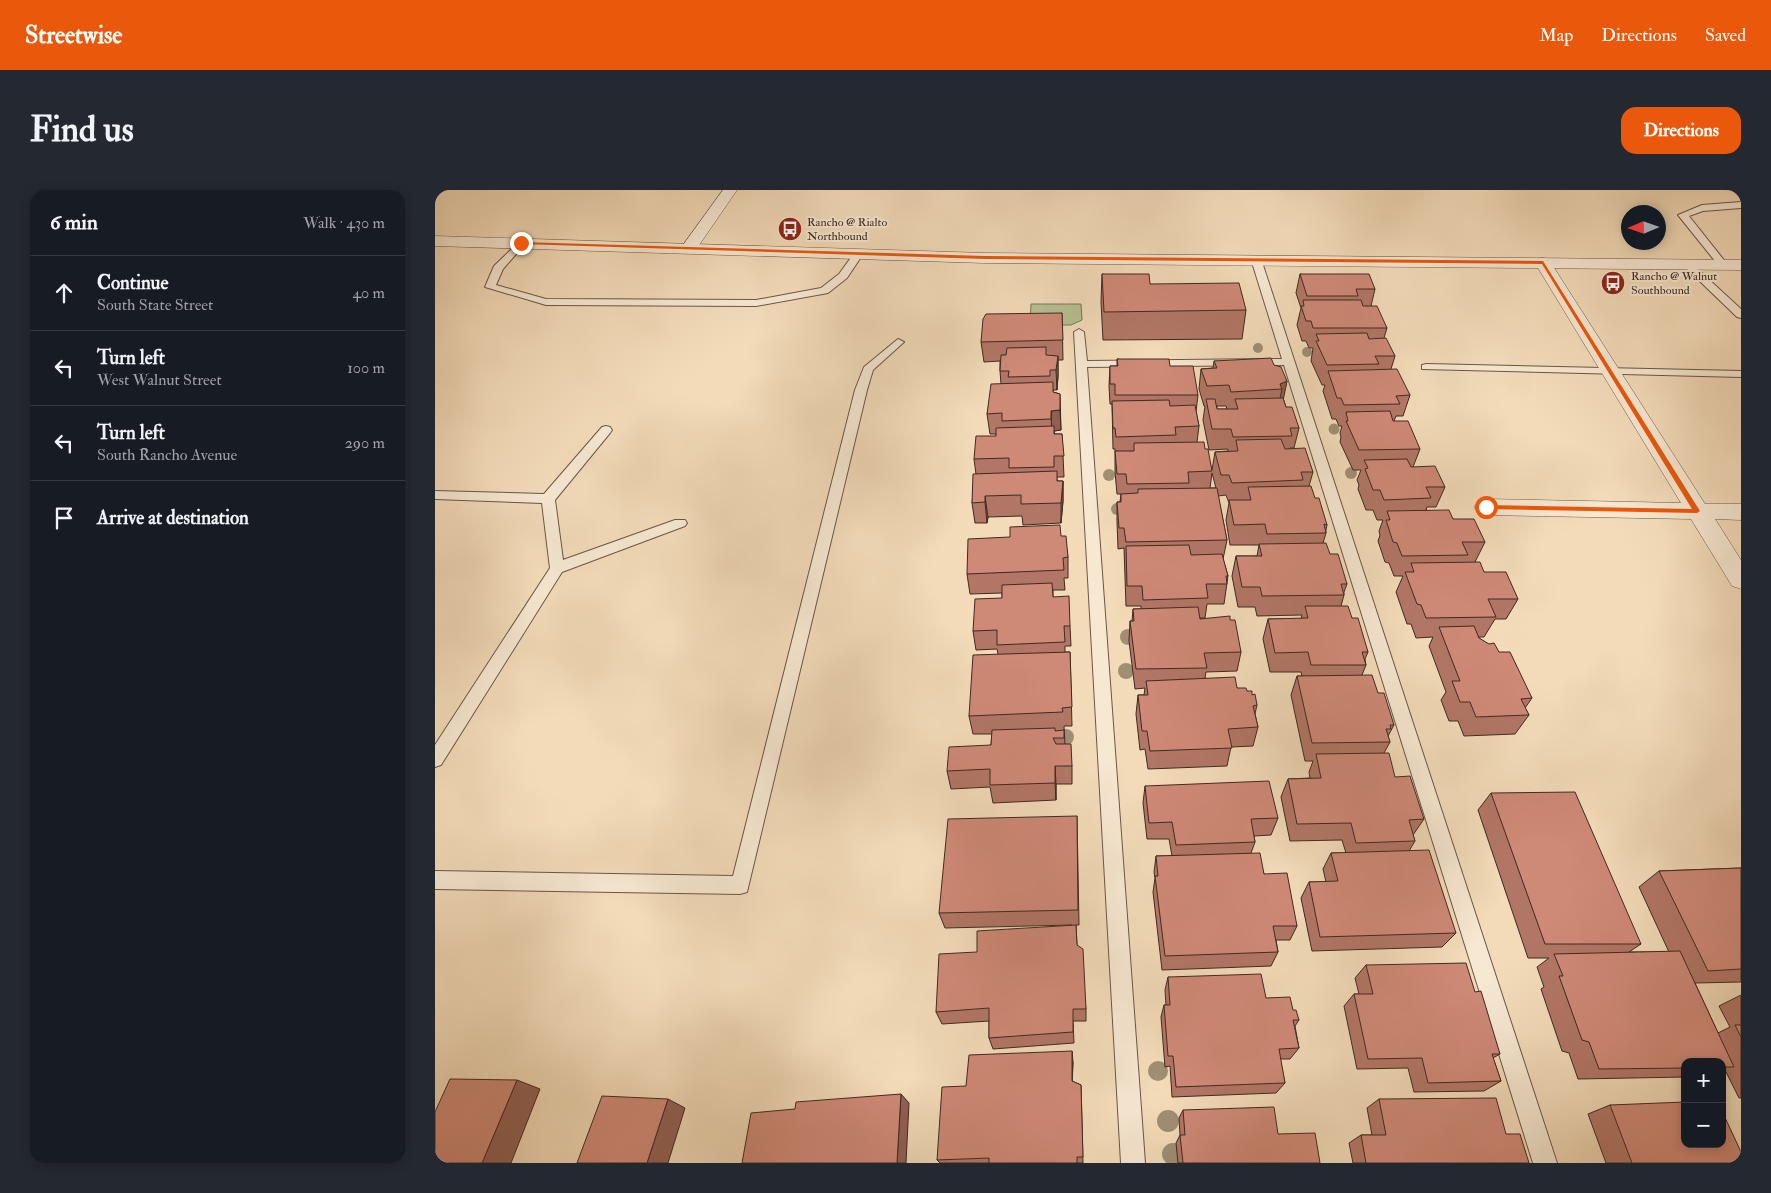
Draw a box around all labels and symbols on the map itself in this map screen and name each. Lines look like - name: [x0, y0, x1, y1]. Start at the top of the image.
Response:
- north arrow: [1621, 205, 1666, 250]
- place label: Rancho @ Rialto Northbound: [807, 215, 887, 244]
- bus stop icon: Rancho @ Rialto Northbound: [777, 216, 803, 242]
- route end: [510, 232, 533, 255]
- place label: Rancho @ Walnut Southbound: [1631, 269, 1717, 298]
- bus stop icon: Rancho @ Walnut Southbound: [1600, 270, 1626, 296]
- route start: [1475, 496, 1498, 519]

